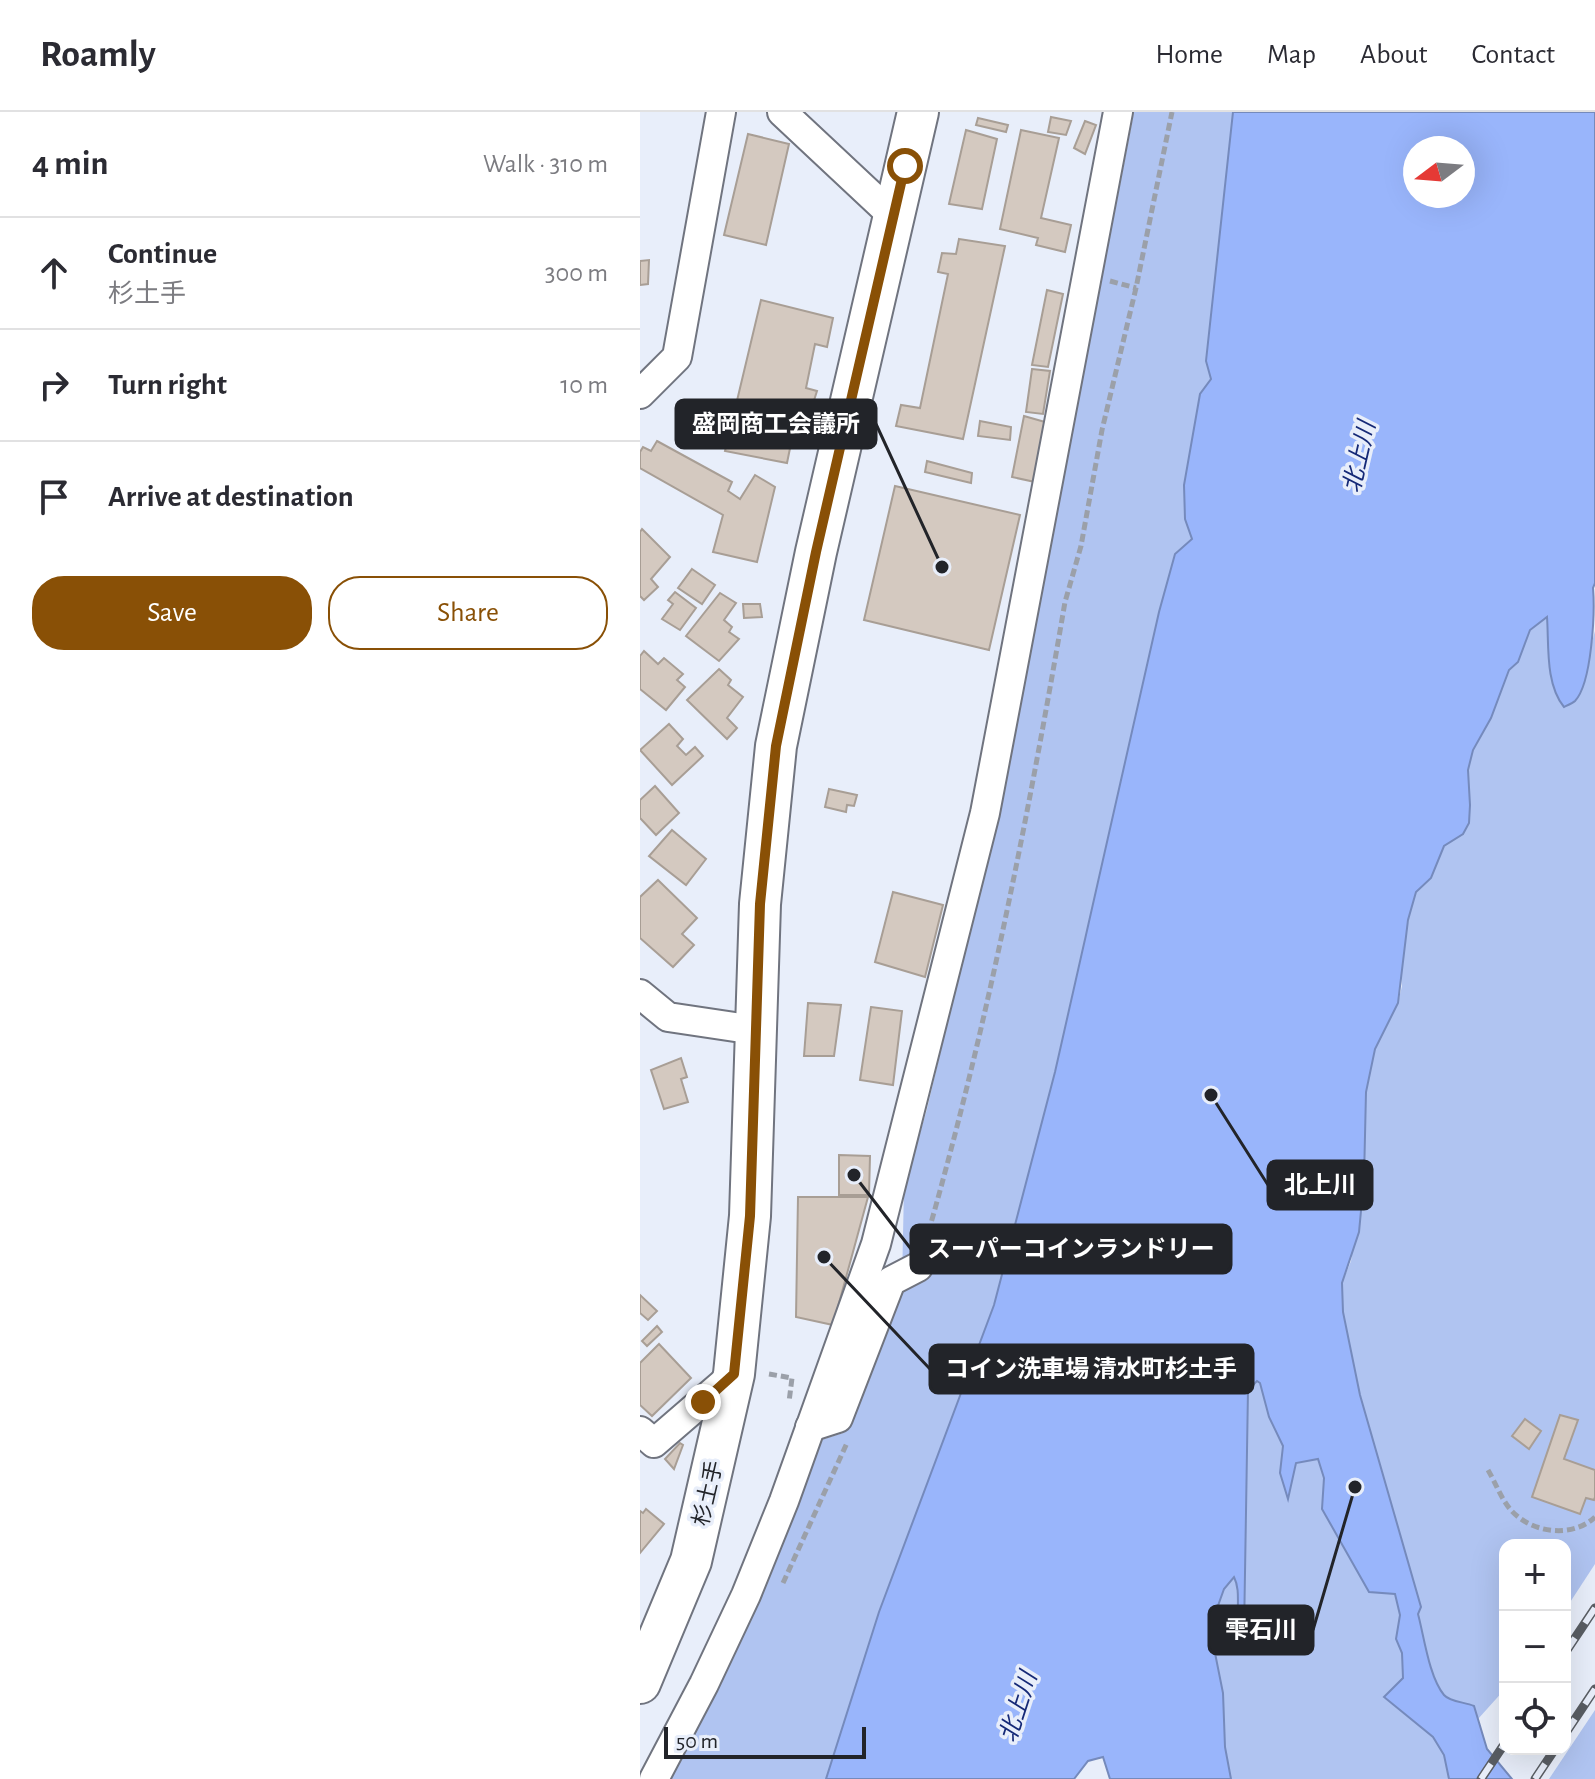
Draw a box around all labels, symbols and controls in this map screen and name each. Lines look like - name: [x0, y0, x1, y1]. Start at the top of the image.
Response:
- text: Roamly: [40, 36, 156, 74]
- text: Home: [1156, 41, 1223, 69]
- text: Map: [1267, 41, 1316, 69]
- text: About: [1360, 41, 1428, 69]
- text: Contact: [1472, 41, 1555, 69]
- north arrow: [1403, 136, 1475, 208]
- text: 4 min: [32, 147, 109, 181]
- route start: [887, 148, 923, 184]
- text: Walk · 310 m: [483, 151, 608, 177]
- text: Continue: [108, 239, 217, 269]
- icon: ahead: [32, 251, 76, 295]
- text: 300 m: [545, 260, 608, 286]
- text: 杉土手: [108, 281, 186, 307]
- icon: right: [32, 363, 76, 407]
- text: Turn right: [108, 370, 227, 400]
- text: 10 m: [560, 372, 608, 398]
- callout: 盛岡商工会議所: [676, 400, 876, 448]
- text: 盛岡商工会議所: [692, 411, 860, 437]
- water label: 北上川: [1339, 416, 1380, 495]
- icon: arrive: [32, 475, 76, 519]
- text: Arrive at destination: [108, 482, 354, 512]
- button: Save: [32, 576, 312, 650]
- button: Share: [328, 576, 608, 650]
- callout: 北上川: [1268, 1161, 1372, 1209]
- text: 北上川: [1284, 1172, 1356, 1198]
- callout: スーパーコインランドリー: [911, 1225, 1231, 1273]
- text: スーパーコインランドリー: [927, 1236, 1215, 1262]
- callout: コイン洗車場 清水町杉土手: [930, 1345, 1253, 1393]
- text: コイン洗車場 清水町杉土手: [945, 1356, 1237, 1382]
- route end: [685, 1384, 721, 1420]
- street label: 杉土手: [689, 1458, 726, 1528]
- map controls: [1499, 1539, 1571, 1755]
- button: +: [1499, 1539, 1571, 1611]
- callout: 雫石川: [1209, 1606, 1313, 1654]
- button: −: [1499, 1611, 1571, 1683]
- text: 雫石川: [1225, 1618, 1297, 1643]
- water label: 北上川: [995, 1666, 1042, 1745]
- button: locate: [1499, 1683, 1571, 1755]
- scale bar: [664, 1723, 866, 1759]
- text: 50 m: [676, 1730, 718, 1752]

